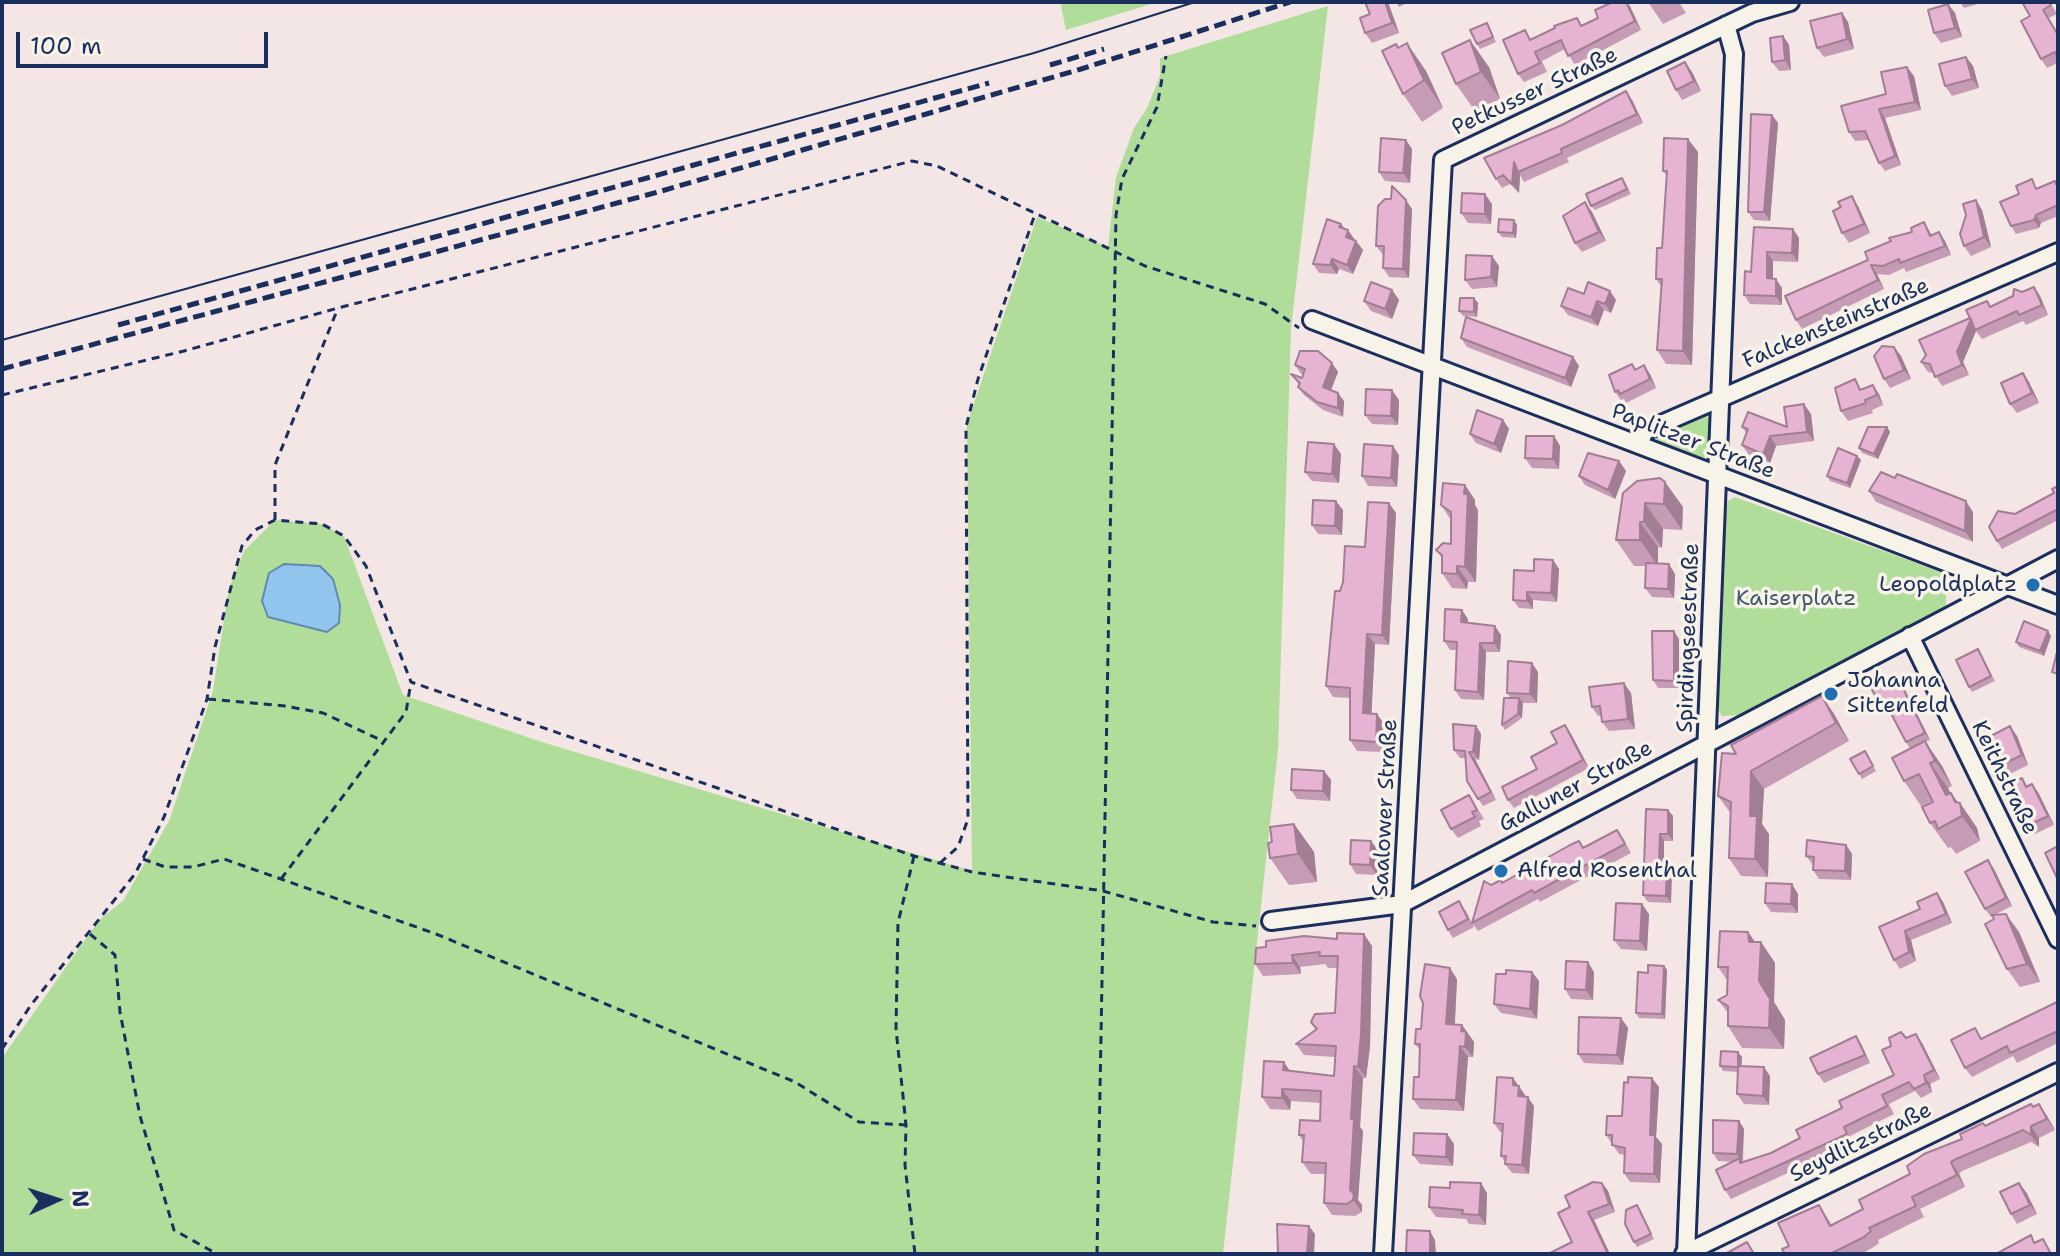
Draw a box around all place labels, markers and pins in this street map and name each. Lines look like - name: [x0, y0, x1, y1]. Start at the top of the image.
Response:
- place label: Leopoldplatz: [1879, 572, 2017, 598]
- marker: Leopoldplatz: [2024, 576, 2042, 594]
- place label: Johanna Sittenfeld: [1847, 668, 1949, 720]
- marker: Johanna Sittenfeld: [1822, 685, 1840, 703]
- place label: Alfred Rosenthal: [1517, 858, 1697, 884]
- marker: Alfred Rosenthal: [1492, 862, 1510, 880]

